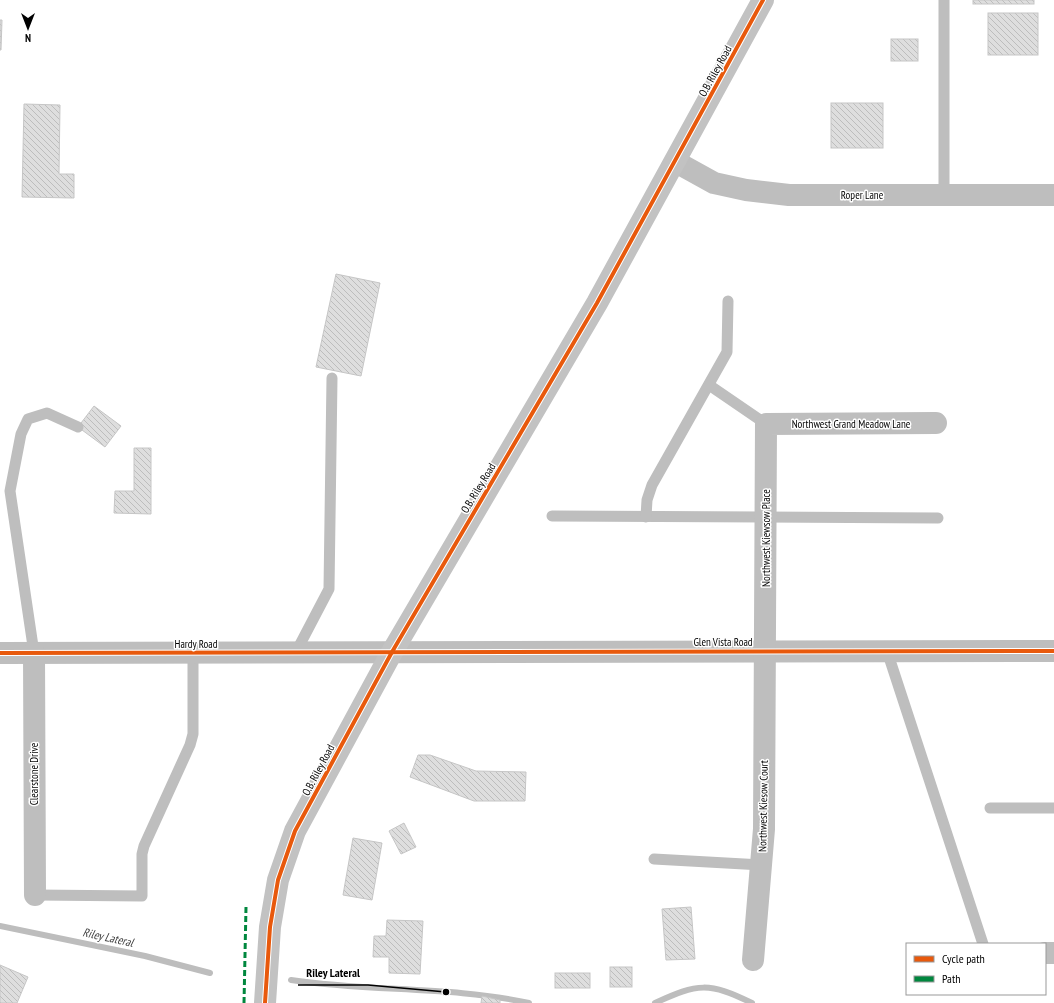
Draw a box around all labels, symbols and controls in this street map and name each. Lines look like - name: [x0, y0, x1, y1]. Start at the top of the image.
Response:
- north arrow: [8, 8, 48, 48]
- text: N: [25, 31, 31, 45]
- street label: O.B. Riley Road: [695, 43, 735, 99]
- street label: Roper Lane: [841, 188, 884, 202]
- street label: Northwest Grand Meadow Lane: [792, 417, 911, 431]
- street label: O.B. Riley Road: [458, 460, 499, 516]
- street label: Northwest Kiewsow Place: [759, 489, 773, 587]
- street label: Glen Vista Road: [693, 635, 753, 649]
- street label: Hardy Road: [175, 637, 218, 651]
- street label: Clearstone Drive: [27, 742, 41, 805]
- street label: O.B. Riley Road: [299, 742, 337, 798]
- street label: Northwest Kiesow Court: [755, 760, 771, 852]
- water label: Riley Lateral: [81, 924, 136, 950]
- legend: [906, 943, 1046, 995]
- text: Cycle path: [942, 951, 985, 966]
- callout: Riley Lateral: [298, 961, 368, 985]
- text: Riley Lateral: [306, 965, 360, 980]
- text: Path: [942, 971, 960, 986]

